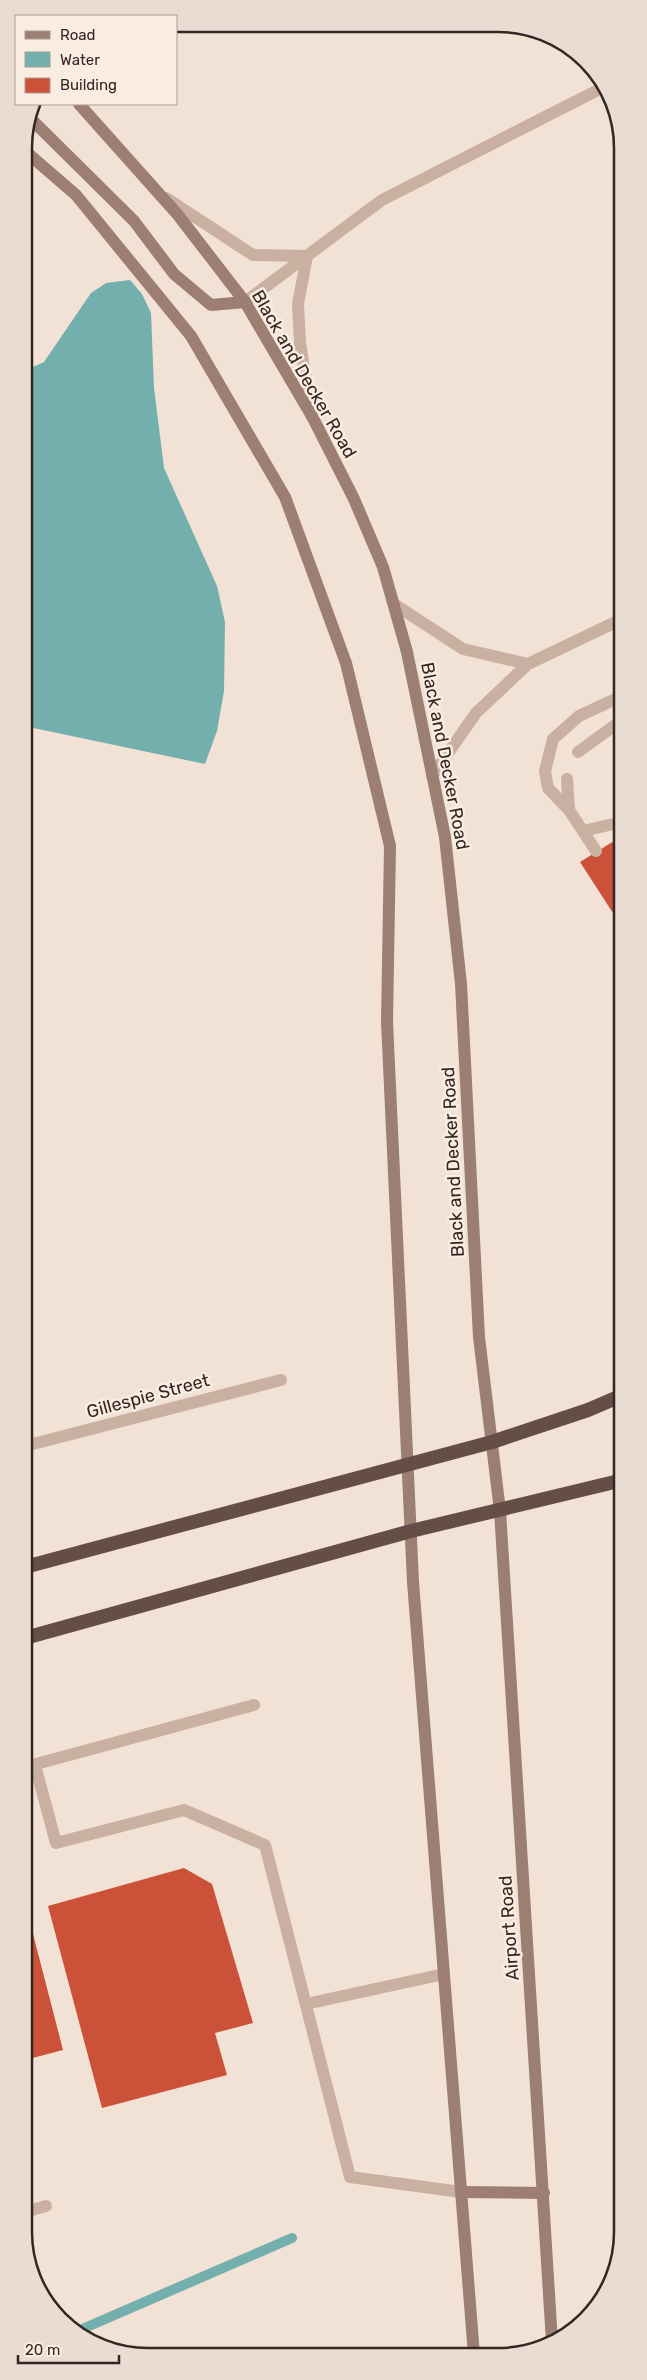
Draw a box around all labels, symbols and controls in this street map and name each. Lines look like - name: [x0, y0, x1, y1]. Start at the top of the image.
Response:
- legend: [15, 15, 178, 105]
- text: Road: [60, 26, 96, 44]
- text: Water: [60, 51, 100, 69]
- text: Building: [60, 76, 117, 94]
- street label: Black and Decker Road: [247, 286, 361, 462]
- street label: Black and Decker Road: [416, 660, 474, 852]
- street label: Black and Decker Road: [437, 1066, 469, 1258]
- street label: Gillespie Street: [84, 1369, 212, 1423]
- street label: Airport Road: [494, 1875, 524, 1981]
- scale bar: [18, 2332, 119, 2364]
- text: 20 m: [25, 2341, 60, 2359]

